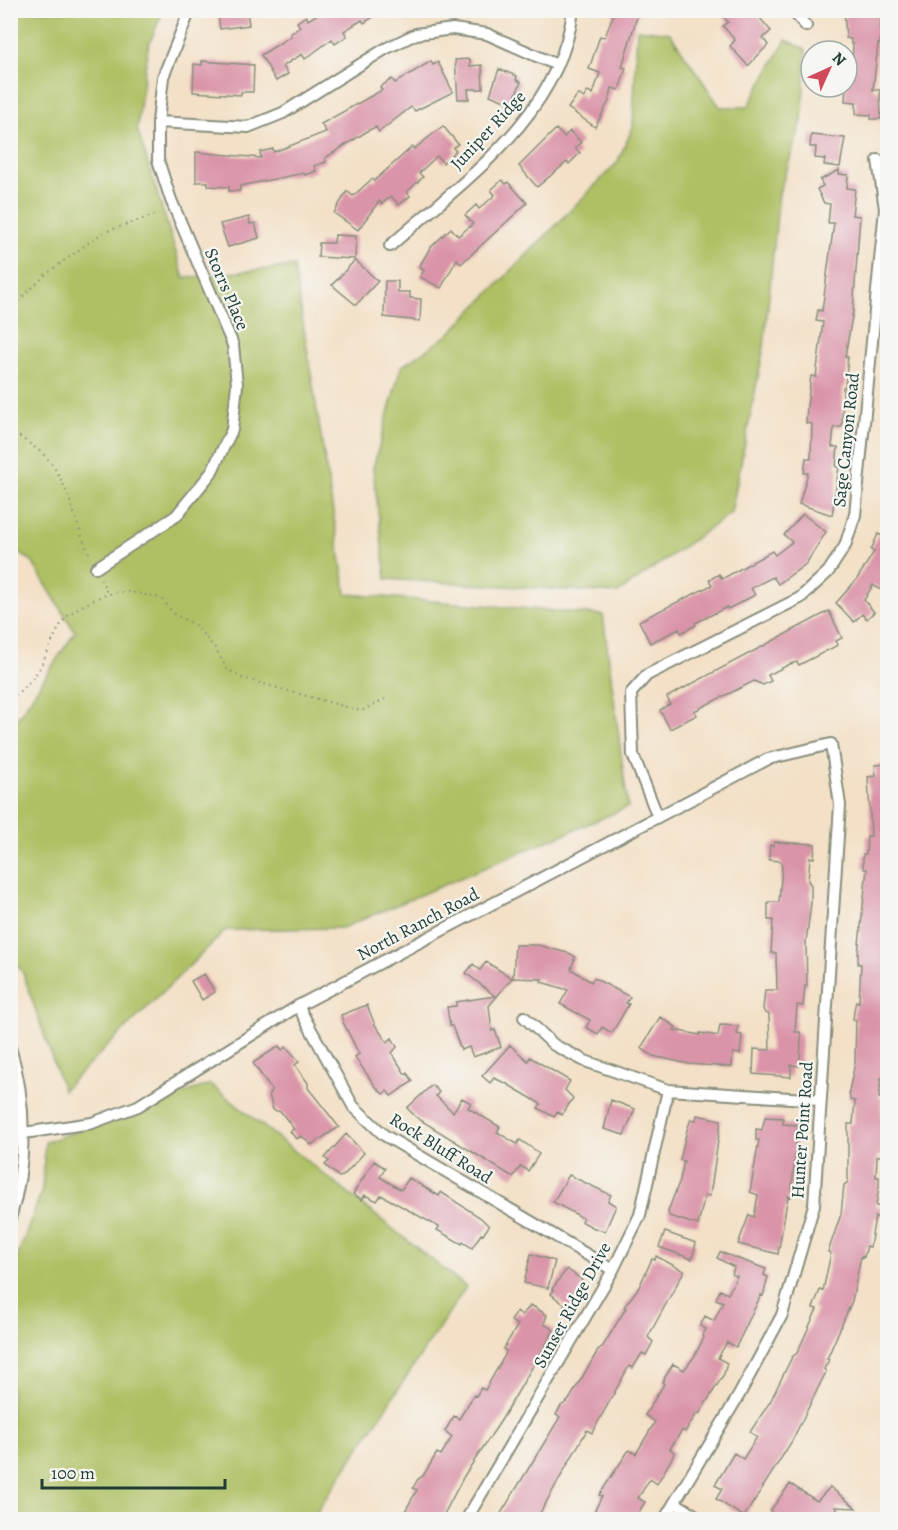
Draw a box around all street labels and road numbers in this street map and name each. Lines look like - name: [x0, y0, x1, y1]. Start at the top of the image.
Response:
- street label: Juniper Ridge: [445, 85, 531, 175]
- street label: Storrs Place: [199, 244, 255, 334]
- street label: Sage Canyon Road: [827, 371, 865, 508]
- street label: North Ranch Road: [353, 882, 483, 966]
- street label: Hunter Point Road: [785, 1060, 819, 1199]
- street label: Rock Bluff Road: [385, 1107, 497, 1189]
- street label: Sunset Ridge Drive: [527, 1238, 617, 1372]

